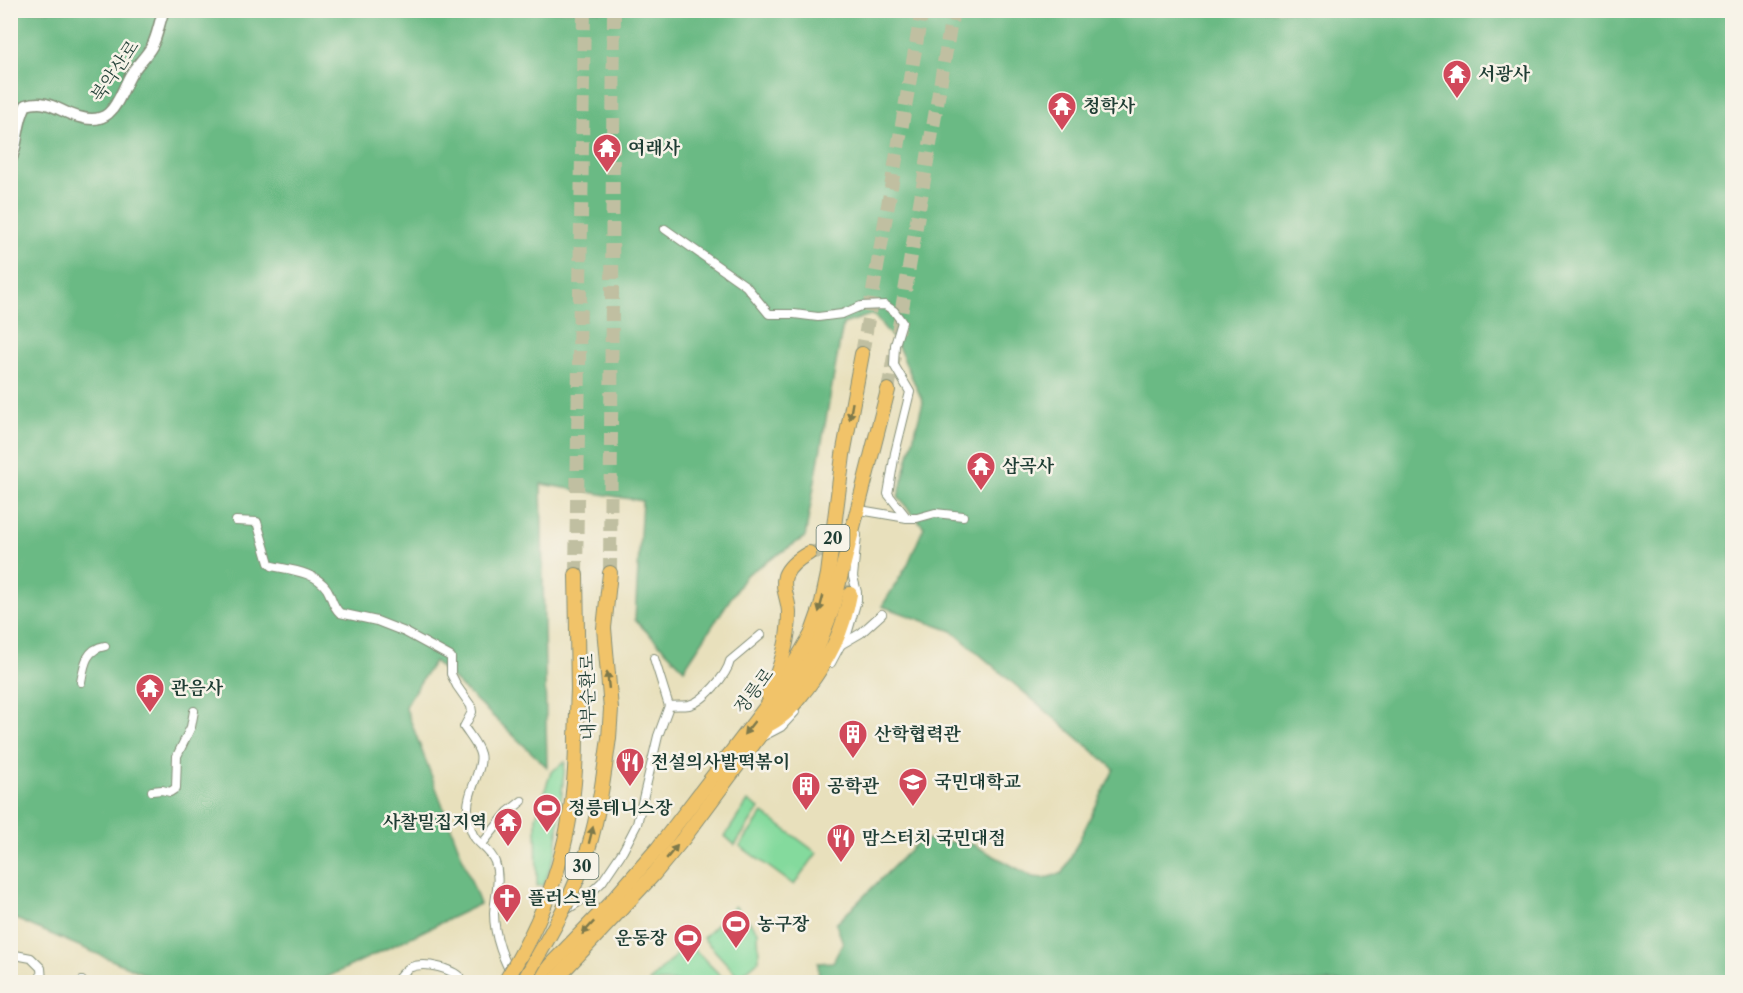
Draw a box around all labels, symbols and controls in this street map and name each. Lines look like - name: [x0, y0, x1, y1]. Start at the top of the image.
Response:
- street label: 북악산로: [86, 36, 144, 106]
- temple icon: 서광사: [1441, 58, 1473, 100]
- place label: 서광사: [1478, 63, 1531, 85]
- temple icon: 청학사: [1046, 90, 1078, 132]
- place label: 청학사: [1083, 95, 1136, 117]
- temple icon: 여래사: [591, 132, 623, 174]
- place label: 여래사: [628, 137, 681, 159]
- one-way arrow: [846, 402, 855, 421]
- temple icon: 삼곡사: [965, 450, 997, 492]
- place label: 삼곡사: [1002, 455, 1055, 477]
- road number: 20: [816, 525, 850, 551]
- one-way arrow: [816, 595, 826, 613]
- street label: 내부순환로: [576, 653, 600, 741]
- street label: 정릉로: [730, 664, 778, 718]
- one-way arrow: [603, 670, 613, 689]
- temple icon: 관음사: [134, 672, 166, 714]
- place label: 관음사: [171, 677, 224, 699]
- building icon: 산학협력관: [837, 718, 869, 760]
- one-way arrow: [743, 720, 755, 735]
- place label: 산학협력관: [874, 723, 962, 745]
- restaurant icon: 전설의사발떡볶이: [614, 746, 646, 788]
- place label: 전설의사발떡볶이: [651, 751, 790, 773]
- school or university icon: 국민대학교: [897, 766, 929, 808]
- building icon: 공학관: [790, 770, 822, 812]
- place label: 국민대학교: [934, 771, 1022, 793]
- place label: 공학관: [827, 775, 880, 797]
- sports icon: 정릉테니스장: [531, 792, 563, 834]
- place label: 정릉테니스장: [568, 797, 673, 819]
- temple icon: 사찰밀집지역: [492, 806, 524, 848]
- place label: 사찰밀집지역: [383, 811, 487, 833]
- restaurant icon: 맘스터치 국민대점: [825, 822, 857, 864]
- one-way arrow: [587, 826, 597, 844]
- place label: 맘스터치 국민대점: [862, 827, 1006, 849]
- one-way arrow: [665, 845, 678, 860]
- road number: 30: [566, 853, 598, 879]
- church icon: 플러스빌: [491, 882, 523, 924]
- place label: 플러스빌: [528, 887, 598, 909]
- sports icon: 농구장: [720, 908, 752, 950]
- place label: 농구장: [757, 913, 810, 935]
- one-way arrow: [581, 920, 595, 934]
- sports icon: 운동장: [672, 922, 704, 964]
- place label: 운동장: [615, 927, 668, 949]

